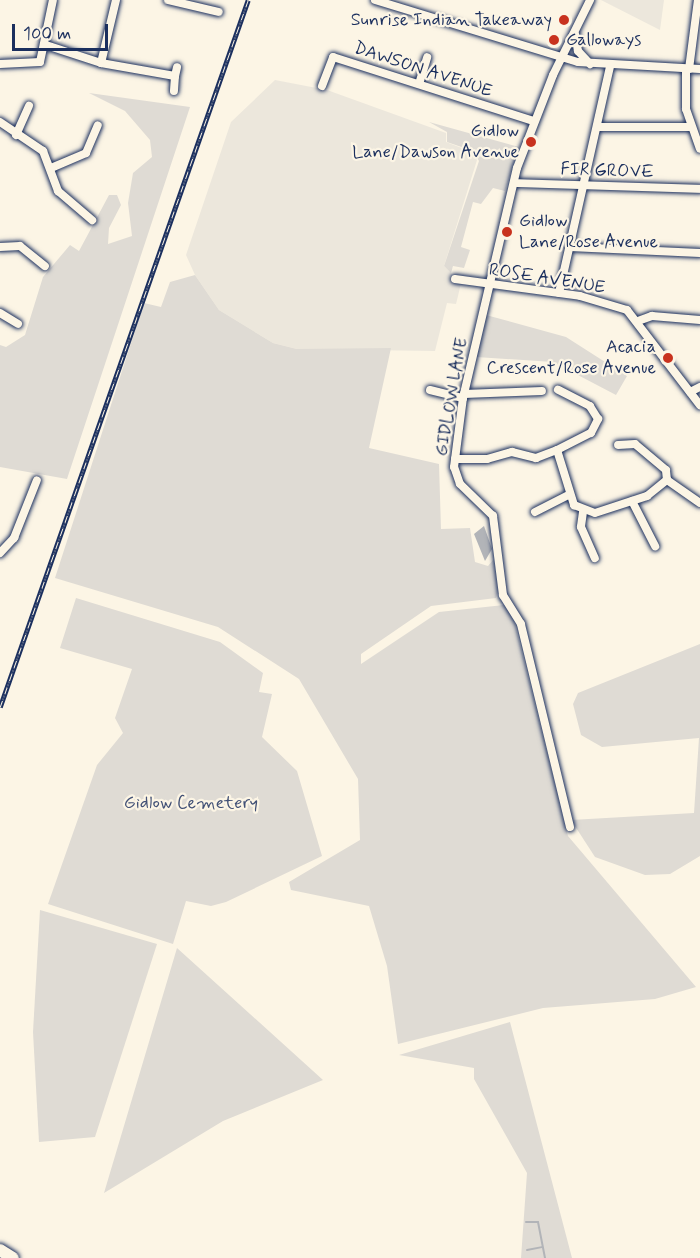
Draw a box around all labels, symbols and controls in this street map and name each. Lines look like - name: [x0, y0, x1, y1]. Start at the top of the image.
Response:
- place label: Sunrise Indian Takeaway: [351, 9, 552, 31]
- scale bar: [15, 12, 111, 50]
- marker: Sunrise Indian Takeaway: [557, 13, 571, 27]
- text: 100 m: [23, 22, 71, 46]
- place label: Galloways: [566, 29, 641, 51]
- marker: Galloways: [547, 33, 561, 47]
- street label: DAWSON AVENUE: [350, 37, 496, 103]
- place label: Gidlow Lane/Dawson Avenue: [354, 121, 519, 164]
- marker: Gidlow Lane/Dawson Avenue: [524, 135, 538, 149]
- street label: FIR GROVE: [559, 159, 655, 183]
- place label: Gidlow Lane/Rose Avenue: [519, 211, 661, 254]
- marker: Gidlow Lane/Rose Avenue: [500, 225, 514, 239]
- street label: ROSE AVENUE: [486, 259, 608, 299]
- street label: GIDLOW LANE: [431, 334, 473, 460]
- place label: Acacia Crescent/Rose Avenue: [484, 337, 656, 380]
- marker: Acacia Crescent/Rose Avenue: [661, 351, 675, 365]
- park label: Gidlow Cemetery: [124, 792, 258, 814]

